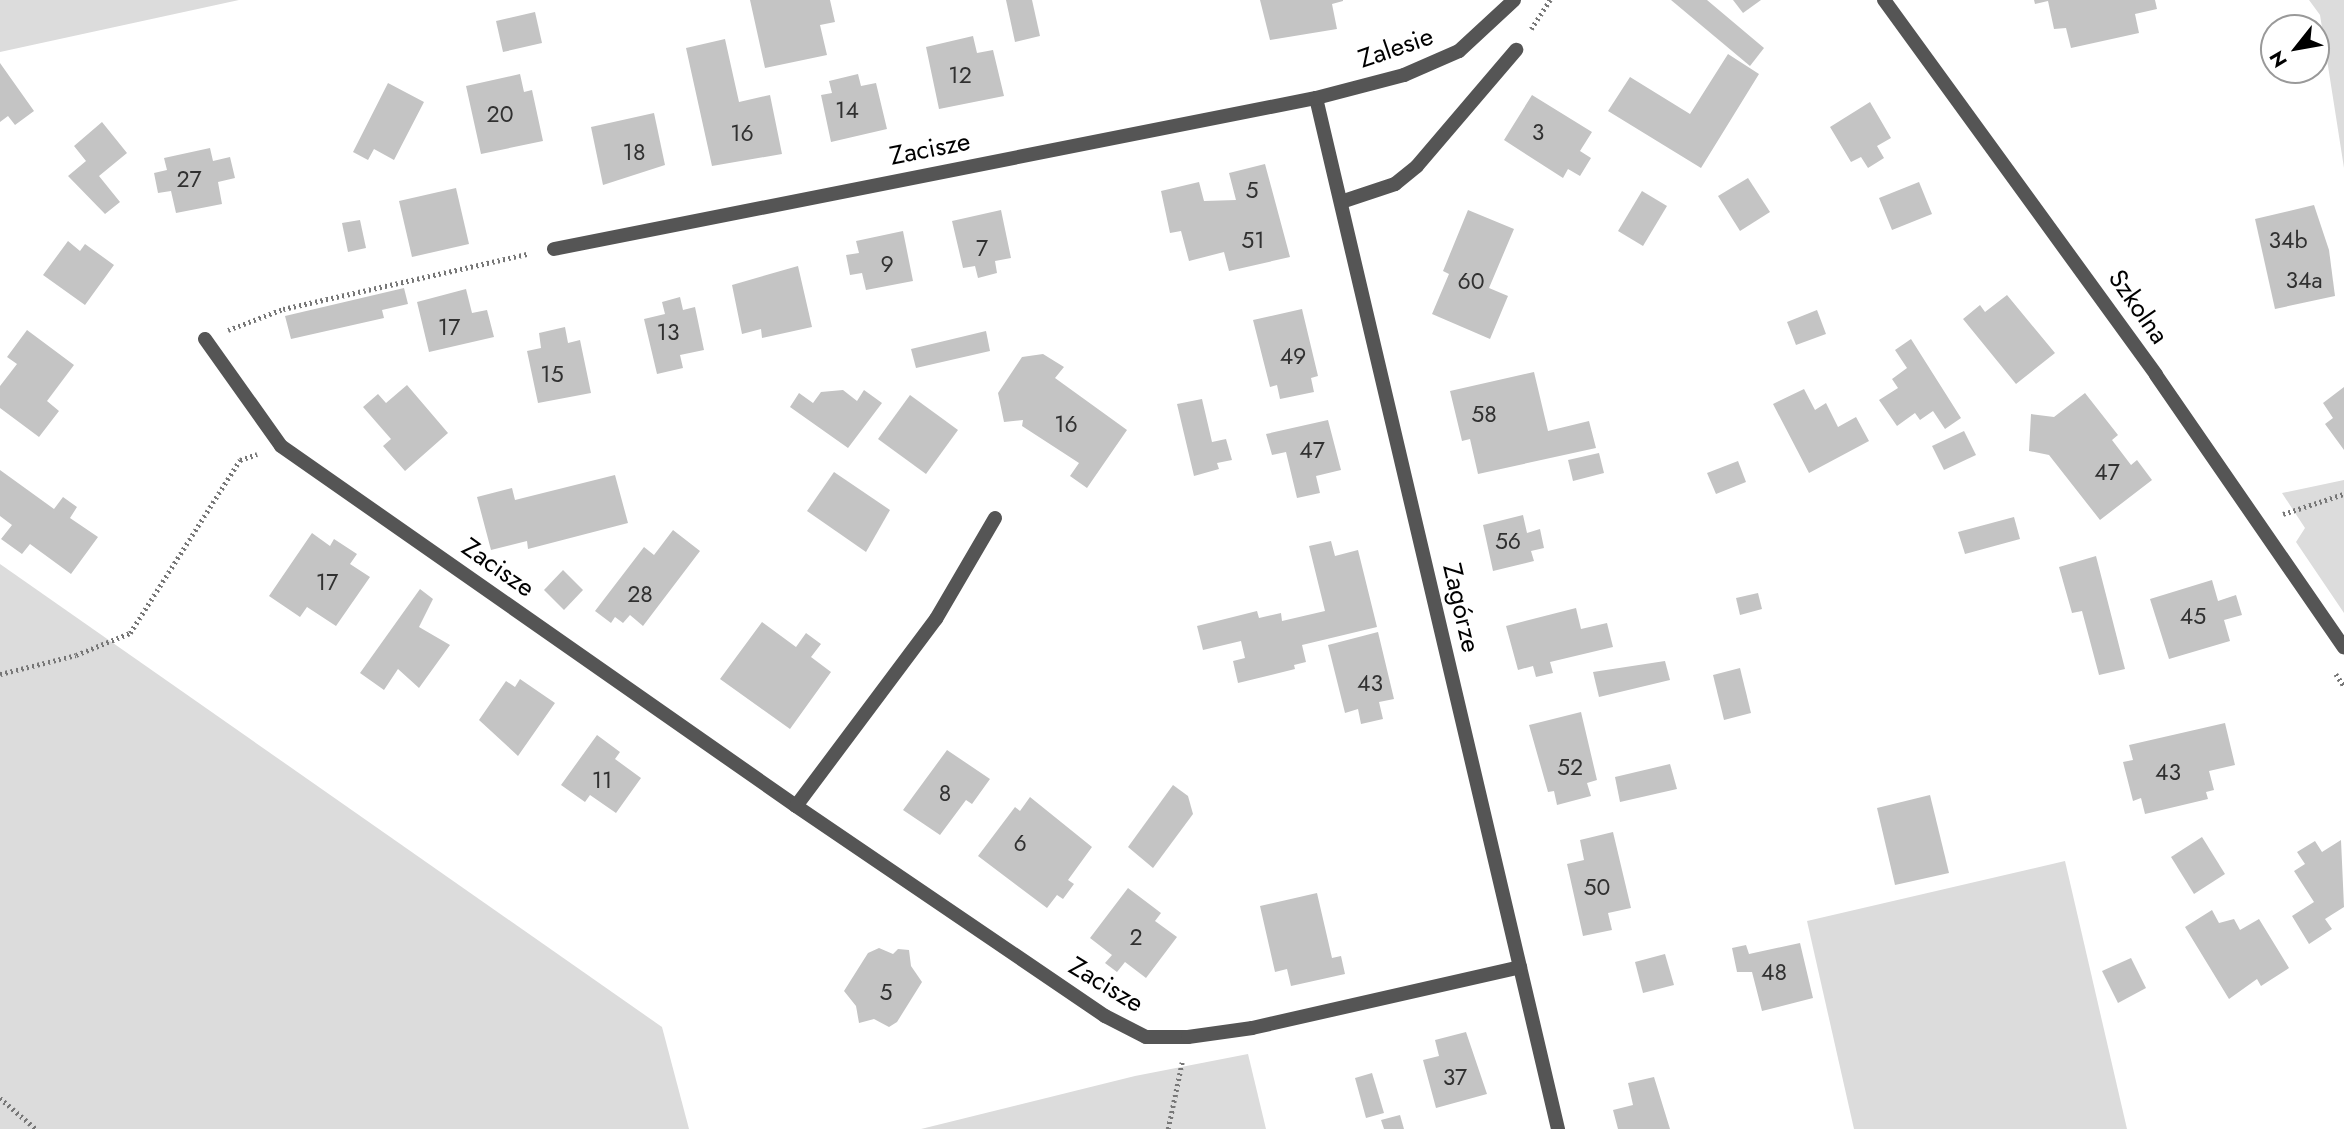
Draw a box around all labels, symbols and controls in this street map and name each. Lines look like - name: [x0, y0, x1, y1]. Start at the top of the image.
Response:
- north arrow: [2260, 14, 2330, 84]
- street label: Zalesie: [1355, 21, 1437, 75]
- text: N: [2263, 46, 2294, 72]
- house number: 12: [948, 61, 972, 89]
- house number: 14: [835, 96, 859, 124]
- house number: 20: [487, 100, 513, 128]
- house number: 3: [1532, 118, 1544, 146]
- house number: 16: [730, 119, 754, 147]
- street label: Zacisze: [887, 126, 973, 172]
- house number: 18: [623, 138, 645, 166]
- house number: 27: [176, 165, 202, 193]
- house number: 5: [1246, 176, 1258, 204]
- house number: 51: [1241, 226, 1265, 254]
- house number: 34b: [2268, 226, 2308, 254]
- house number: 7: [976, 234, 988, 262]
- house number: 9: [880, 250, 894, 278]
- street label: Szkolna: [2101, 264, 2175, 350]
- house number: 34a: [2285, 266, 2323, 294]
- house number: 60: [1457, 267, 1485, 295]
- house number: 17: [438, 313, 460, 341]
- house number: 13: [657, 318, 679, 346]
- house number: 49: [1280, 342, 1306, 370]
- house number: 15: [540, 360, 564, 388]
- house number: 58: [1471, 400, 1497, 428]
- house number: 16: [1054, 410, 1078, 438]
- house number: 47: [1299, 436, 1325, 464]
- house number: 47: [2094, 458, 2120, 486]
- house number: 56: [1495, 527, 1521, 555]
- street label: Zacisze: [456, 532, 540, 604]
- street label: Zagórze: [1436, 560, 1486, 656]
- house number: 17: [316, 568, 338, 596]
- house number: 28: [627, 580, 653, 608]
- house number: 45: [2180, 602, 2206, 630]
- house number: 43: [1357, 669, 1383, 697]
- house number: 52: [1557, 753, 1583, 781]
- house number: 43: [2155, 758, 2181, 786]
- house number: 11: [592, 766, 612, 794]
- house number: 8: [939, 779, 951, 807]
- house number: 6: [1013, 829, 1027, 857]
- house number: 50: [1584, 873, 1610, 901]
- house number: 2: [1129, 923, 1143, 951]
- street label: Zacisze: [1063, 951, 1149, 1019]
- house number: 48: [1761, 958, 1787, 986]
- house number: 5: [880, 978, 892, 1006]
- house number: 37: [1443, 1063, 1467, 1091]

